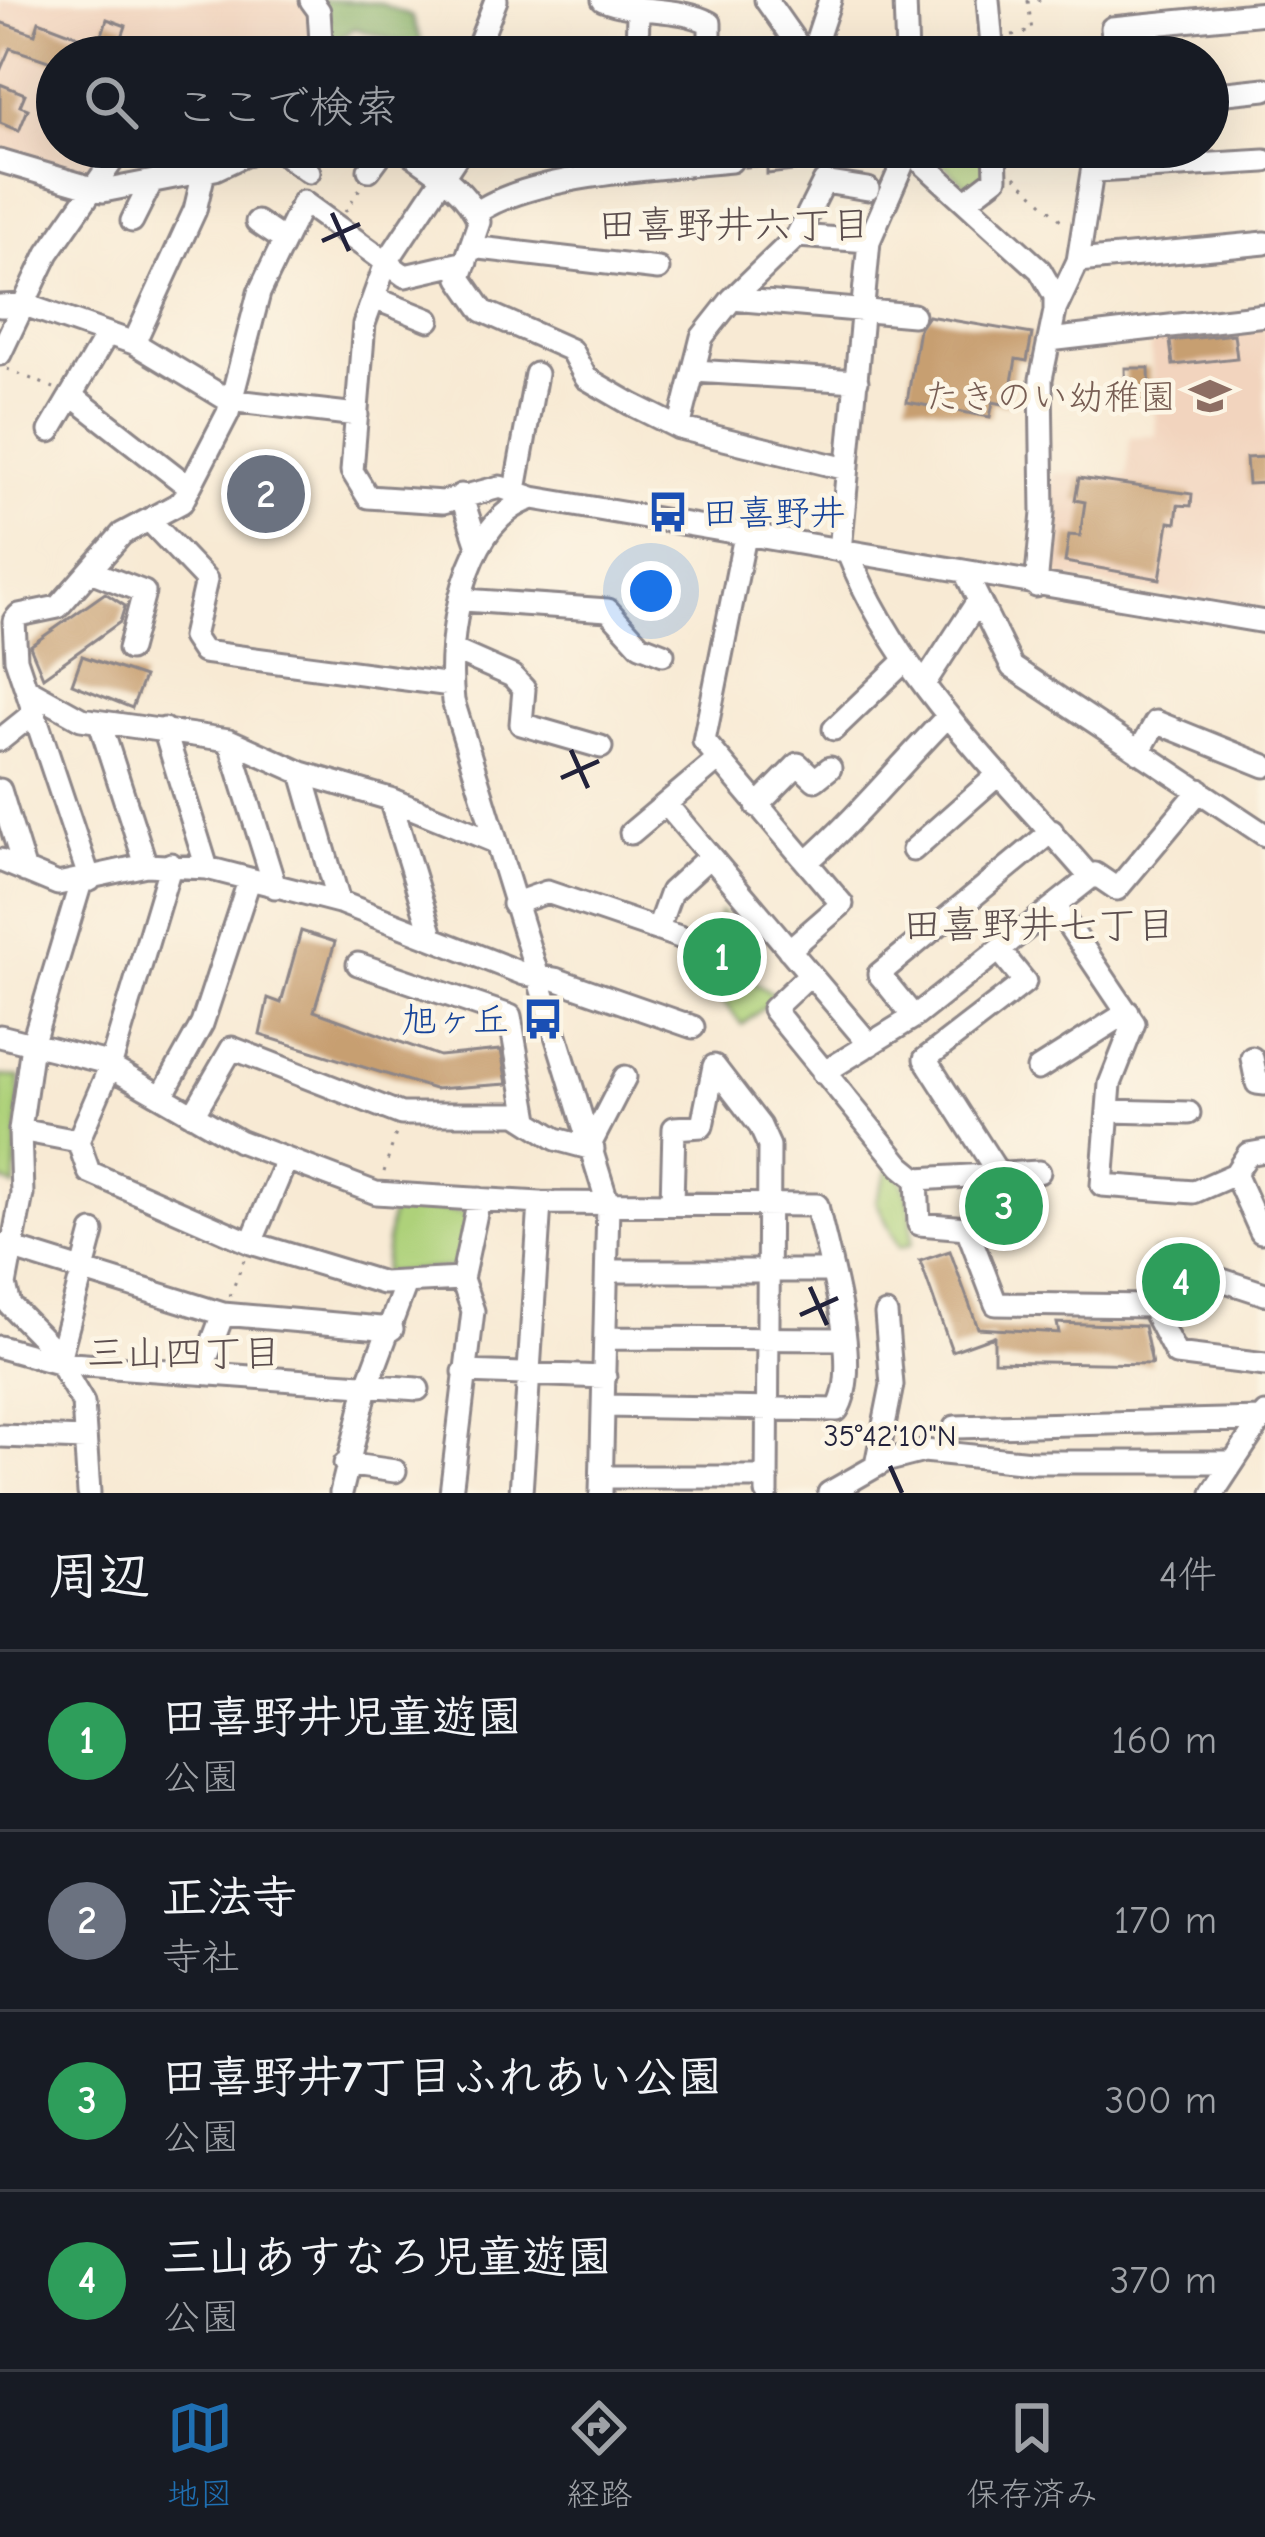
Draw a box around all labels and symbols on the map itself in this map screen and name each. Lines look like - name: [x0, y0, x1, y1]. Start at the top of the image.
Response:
- district label: 田喜野井六丁目: [597, 203, 871, 248]
- school or university icon: たきのい幼稚園: [1187, 373, 1233, 419]
- place label: たきのい幼稚園: [924, 377, 1176, 418]
- pin: 2: [227, 449, 305, 539]
- bus stop icon: 田喜野井: [645, 489, 691, 535]
- place label: 田喜野井: [702, 493, 846, 534]
- your location: [621, 561, 681, 621]
- district label: 田喜野井七丁目: [902, 903, 1176, 948]
- pin: 1: [683, 912, 761, 1002]
- bus stop icon: 旭ヶ丘: [520, 996, 566, 1042]
- place label: 旭ヶ丘: [401, 1000, 509, 1041]
- pin: 3: [965, 1161, 1043, 1251]
- pin: 4: [1142, 1237, 1220, 1327]
- district label: 三山四丁目: [86, 1331, 282, 1376]
- text: 35°42'10"N: [823, 1419, 957, 1454]

